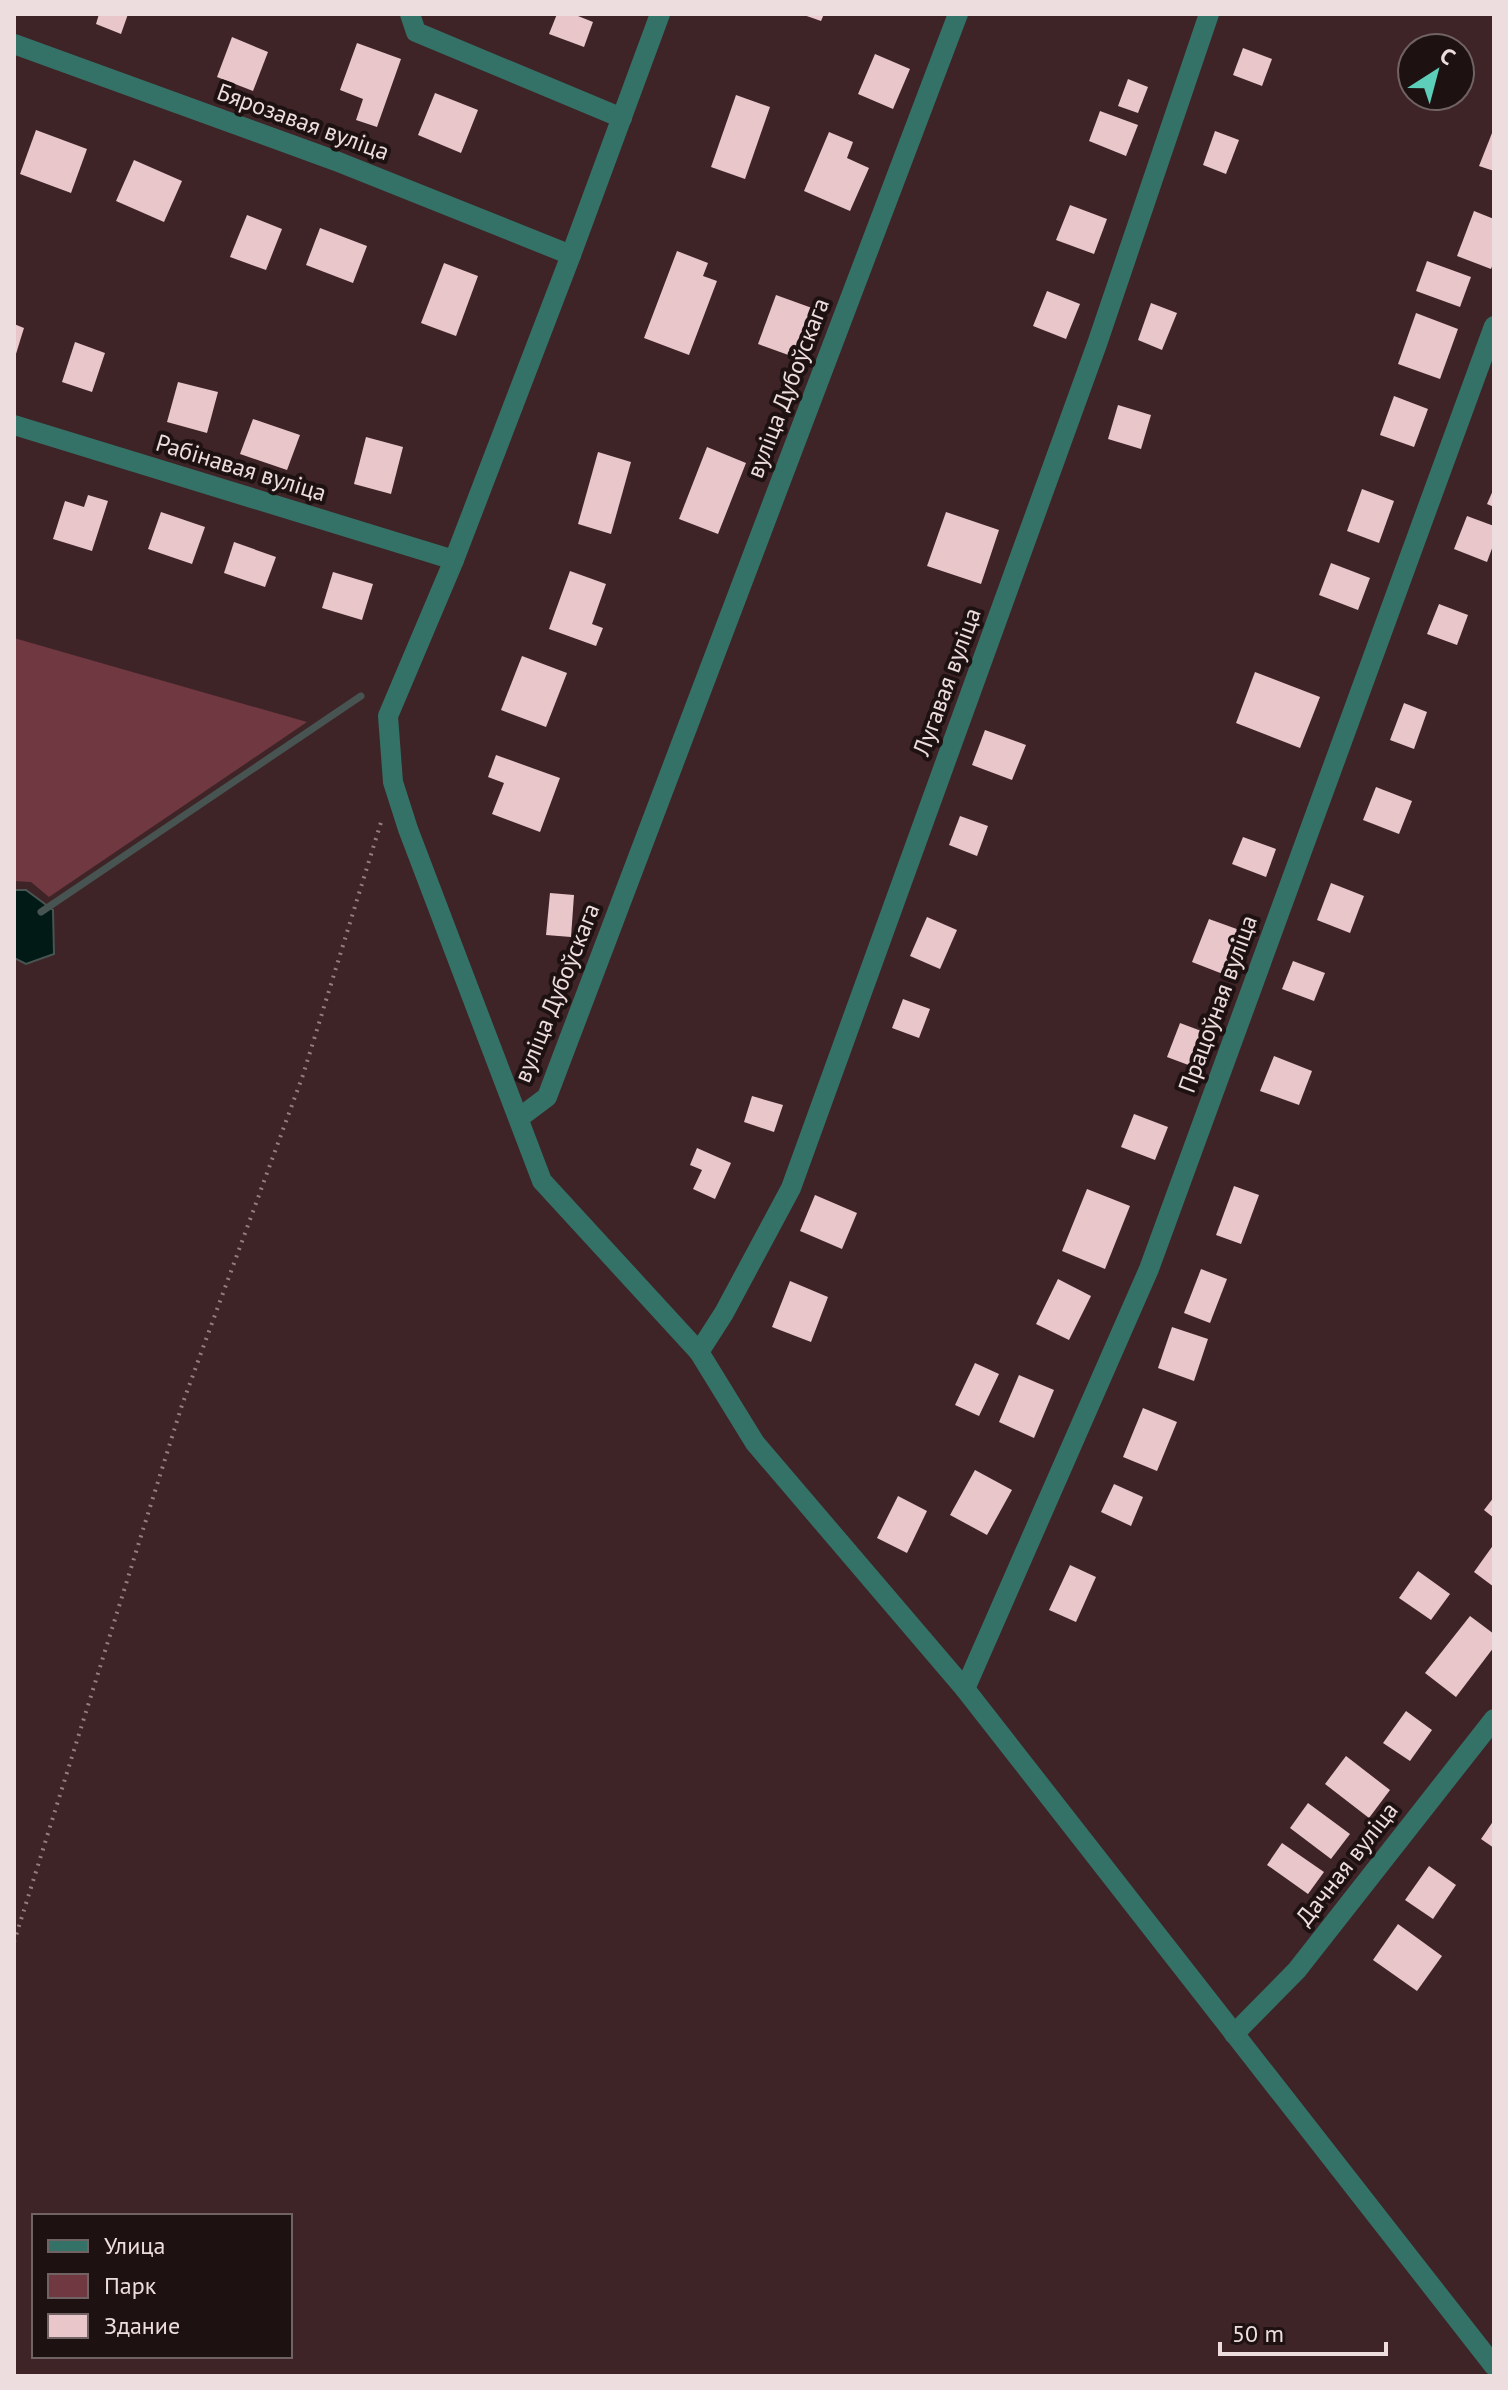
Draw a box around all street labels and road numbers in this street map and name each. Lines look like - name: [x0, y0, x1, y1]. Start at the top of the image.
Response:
- street label: Бярозавая вуліца: [213, 76, 394, 167]
- street label: вуліца Дубоўскага: [739, 293, 836, 482]
- street label: Рабінавая вуліца: [152, 427, 330, 508]
- street label: Лугавая вуліца: [905, 604, 988, 761]
- street label: вуліца Дубоўскага: [507, 899, 607, 1087]
- street label: Працоўная вуліца: [1171, 911, 1264, 1097]
- street label: Дачная вуліца: [1289, 1796, 1405, 1932]

